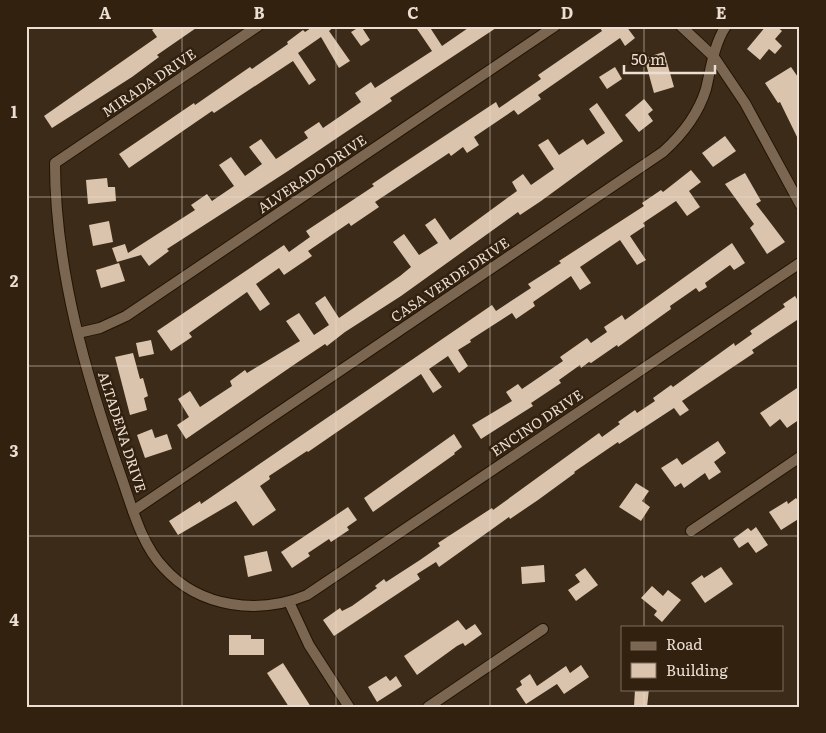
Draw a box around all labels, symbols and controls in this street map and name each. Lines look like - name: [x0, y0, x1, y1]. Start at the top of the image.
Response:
- text: A: [99, 0, 111, 24]
- text: B: [253, 0, 265, 24]
- text: C: [407, 0, 419, 24]
- text: D: [561, 0, 573, 24]
- text: E: [716, 0, 727, 24]
- scale bar: [624, 42, 715, 74]
- street label: MIRADA DRIVE: [98, 43, 199, 121]
- text: 50 m: [631, 47, 665, 70]
- text: 1: [11, 99, 18, 123]
- street label: ALVERADO DRIVE: [253, 129, 370, 217]
- street label: CASA VERDE DRIVE: [386, 232, 513, 326]
- text: 2: [10, 268, 19, 292]
- street label: ALTADENA DRIVE: [94, 369, 152, 495]
- street label: ENCINO DRIVE: [487, 384, 586, 460]
- text: 3: [10, 438, 19, 462]
- text: 4: [9, 607, 19, 631]
- legend: [621, 626, 784, 690]
- text: Road: [666, 632, 702, 655]
- text: Building: [666, 658, 728, 681]

